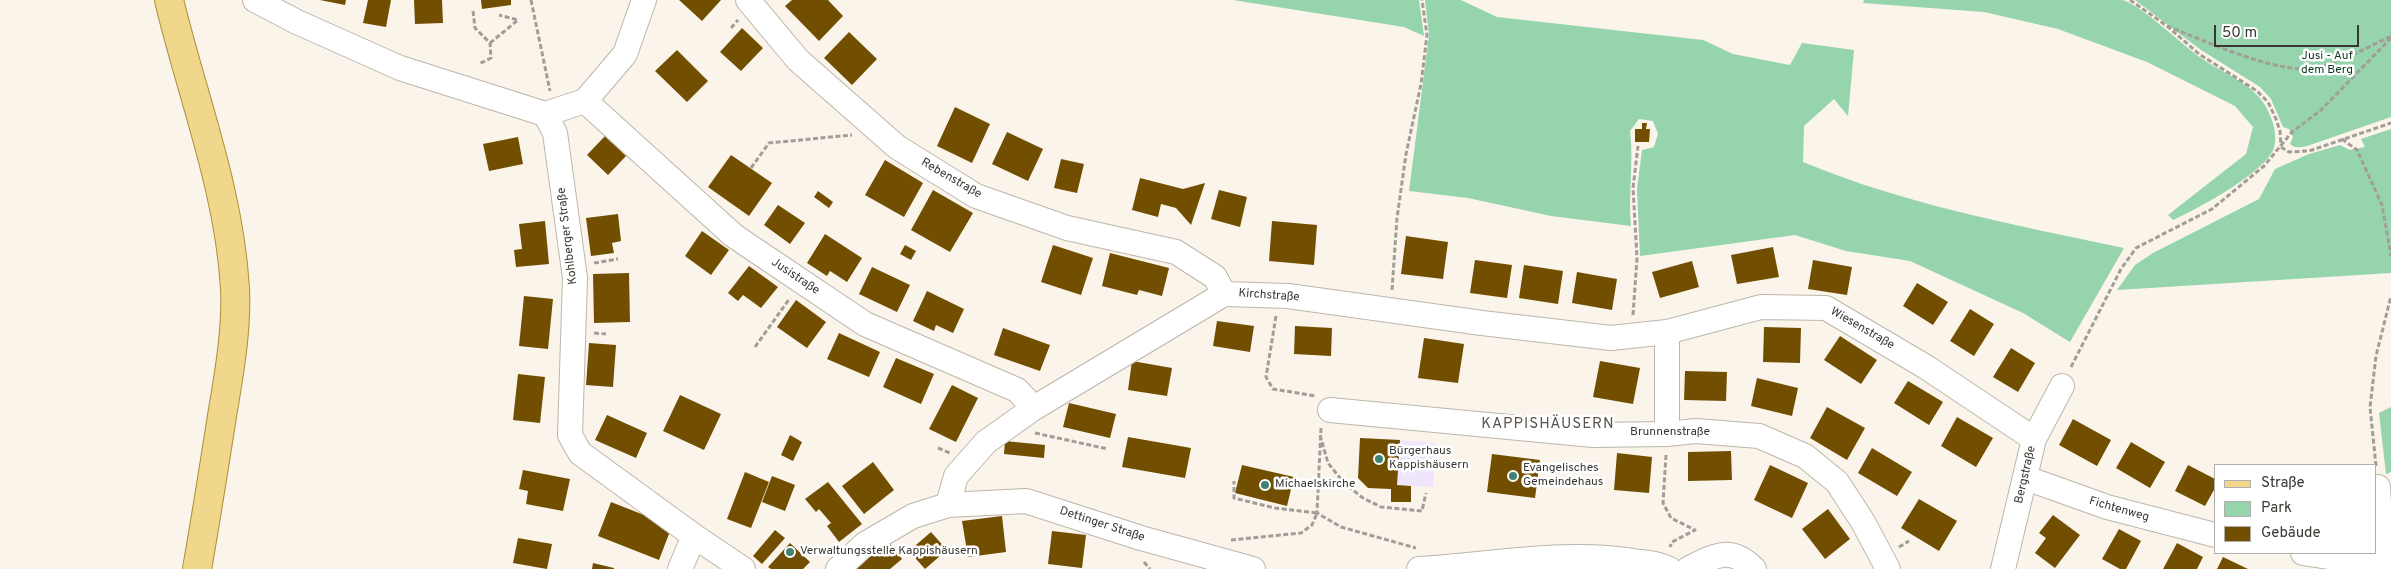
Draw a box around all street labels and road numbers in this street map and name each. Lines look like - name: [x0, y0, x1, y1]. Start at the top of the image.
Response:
- street label: Rebenstraße: [918, 156, 984, 202]
- street label: Kohlberger Straße: [555, 187, 581, 285]
- street label: Jusistraße: [768, 256, 822, 298]
- street label: Kirchstraße: [1238, 287, 1300, 305]
- street label: Wiesenstraße: [1827, 305, 1897, 353]
- street label: Brunnenstraße: [1630, 426, 1710, 440]
- street label: Bergstraße: [2012, 445, 2040, 505]
- street label: Fichtenweg: [2087, 495, 2151, 525]
- street label: Dettinger Straße: [1058, 504, 1146, 546]

